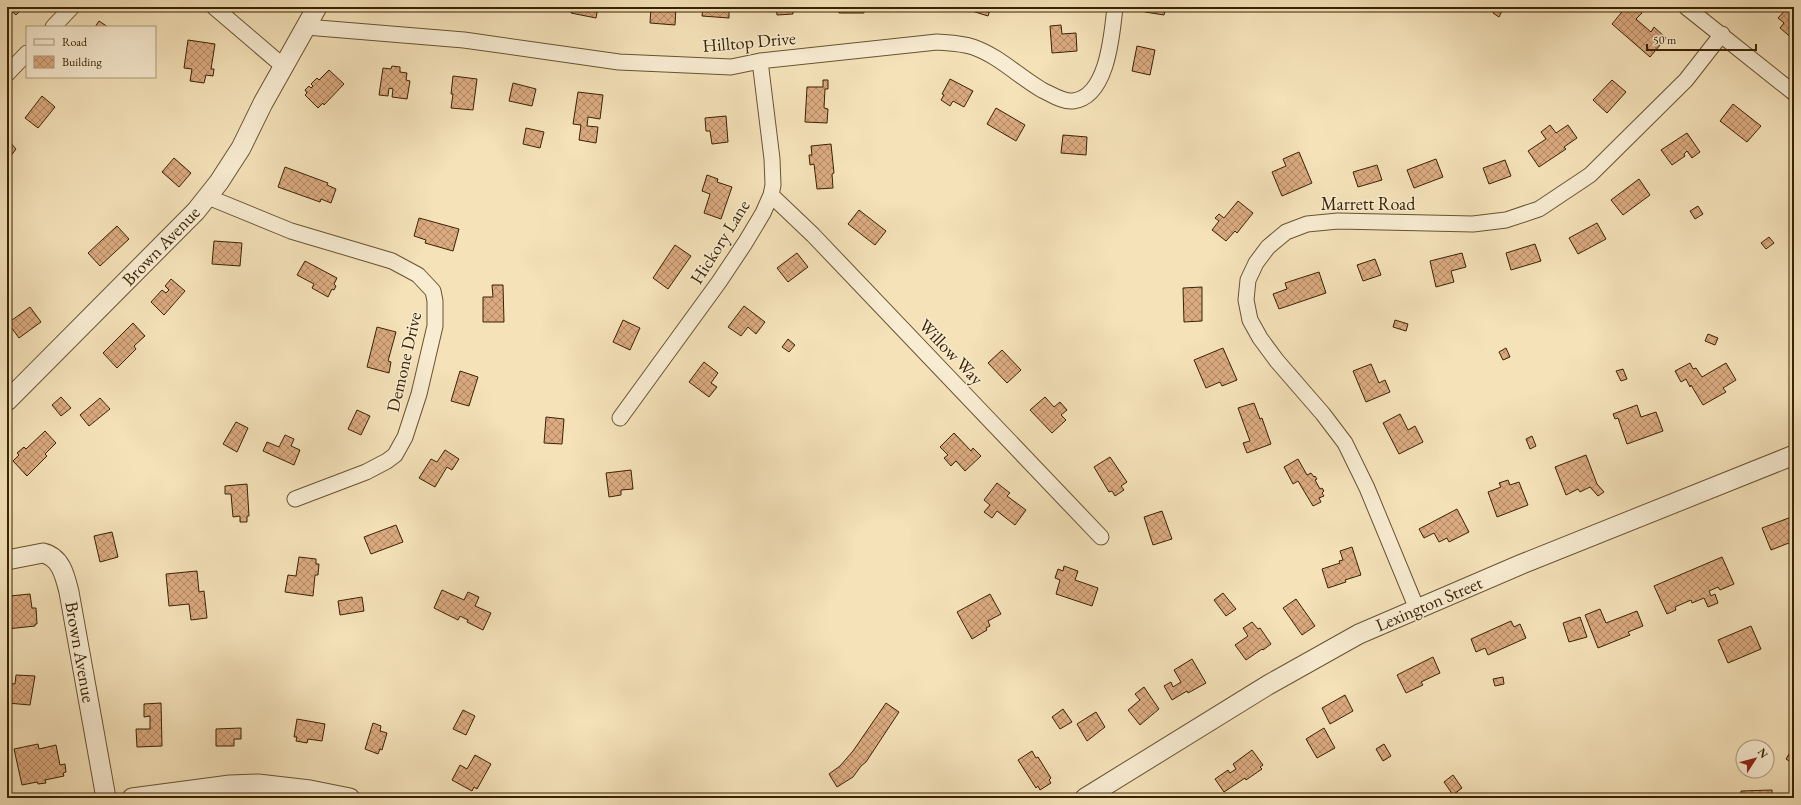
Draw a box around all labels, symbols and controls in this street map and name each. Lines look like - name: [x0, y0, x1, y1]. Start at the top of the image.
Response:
- legend: [26, 26, 156, 78]
- street label: Hilltop Drive: [701, 26, 797, 57]
- scale bar: [1647, 26, 1756, 52]
- text: 50 m: [1653, 32, 1677, 48]
- text: Road: [62, 34, 88, 50]
- text: Building: [62, 54, 103, 70]
- street label: Marrett Road: [1321, 192, 1416, 215]
- street label: Hickory Lane: [685, 195, 755, 288]
- street label: Brown Avenue: [117, 201, 204, 290]
- street label: Demone Drive: [381, 310, 426, 414]
- street label: Willow Way: [914, 314, 989, 390]
- street label: Lexington Street: [1372, 571, 1486, 636]
- street label: Brown Avenue: [60, 600, 101, 704]
- north arrow: [1735, 739, 1775, 779]
- text: N: [1755, 745, 1771, 761]

